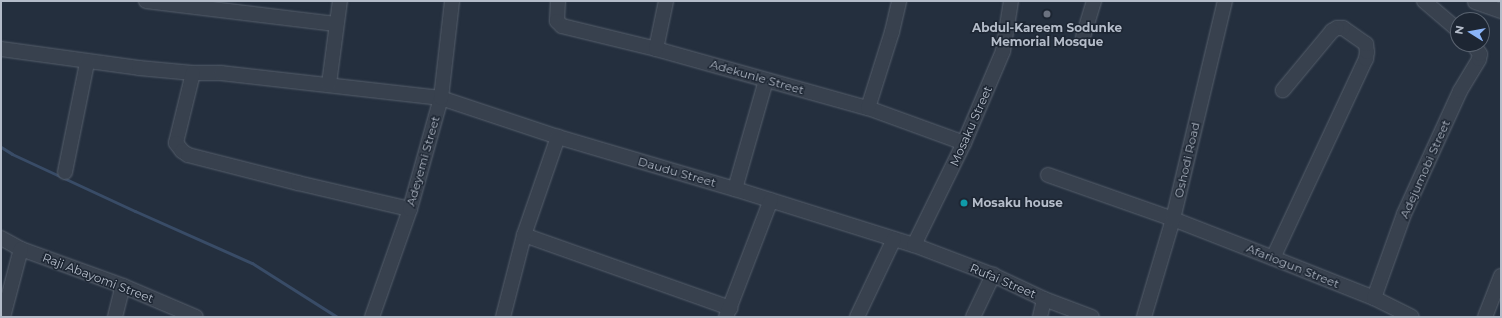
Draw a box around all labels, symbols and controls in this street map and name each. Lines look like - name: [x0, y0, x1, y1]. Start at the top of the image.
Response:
- marker: Abdul-Kareem Sodunke Memorial Mosque: [1042, 9, 1052, 19]
- north arrow: [1450, 12, 1490, 52]
- place label: Abdul-Kareem Sodunke Memorial Mosque: [972, 21, 1122, 49]
- text: N: [1451, 24, 1467, 36]
- street label: Adekunle Street: [708, 57, 806, 97]
- street label: Mosaku Street: [947, 84, 995, 168]
- street label: Adeyemi Street: [403, 114, 443, 208]
- street label: Adejumobi Street: [1397, 118, 1453, 220]
- street label: Oshodi Road: [1171, 121, 1203, 199]
- street label: Daudu Street: [636, 154, 718, 190]
- place label: Mosaku house: [972, 196, 1063, 210]
- marker: Mosaku house: [959, 198, 969, 208]
- street label: Afariogun Street: [1244, 241, 1342, 291]
- street label: Raji Abayomi Street: [40, 250, 156, 306]
- street label: Rufai Street: [968, 261, 1038, 301]

